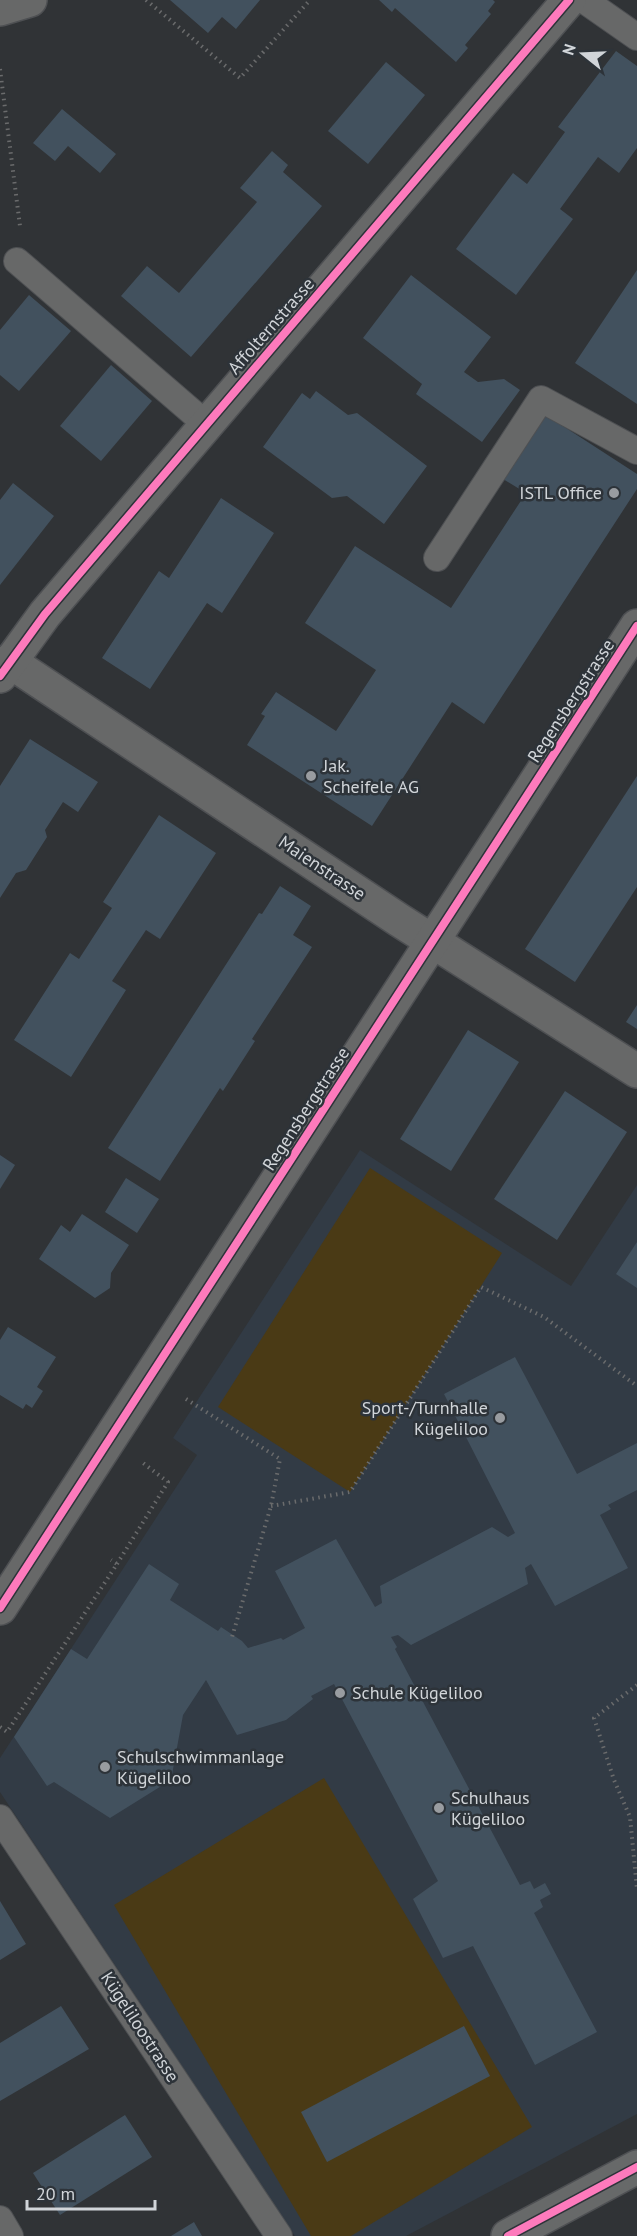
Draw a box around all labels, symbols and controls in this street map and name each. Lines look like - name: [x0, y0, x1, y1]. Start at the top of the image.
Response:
- north arrow: [553, 24, 613, 84]
- text: N: [558, 41, 580, 57]
- street label: Affolternstrasse: [222, 273, 319, 379]
- place label: ISTL Office: [519, 481, 602, 504]
- marker: ISTL Office: [607, 486, 621, 500]
- street label: Regensbergstrasse: [522, 635, 619, 767]
- place label: Jak. Scheifele AG: [322, 754, 419, 798]
- marker: Jak. Scheifele AG: [304, 769, 318, 783]
- street label: Maienstrasse: [274, 830, 370, 905]
- street label: Regensbergstrasse: [257, 1043, 354, 1175]
- place label: Sport-/Turnhalle Kügeliloo: [362, 1396, 488, 1440]
- marker: Sport-/Turnhalle Kügeliloo: [493, 1411, 507, 1425]
- place label: Schule Kügeliloo: [352, 1681, 483, 1704]
- marker: Schule Kügeliloo: [333, 1686, 347, 1700]
- place label: Schulschwimmanlage Kügeliloo: [117, 1745, 284, 1789]
- marker: Schulschwimmanlage Kügeliloo: [98, 1760, 112, 1774]
- place label: Schulhaus Kügeliloo: [451, 1786, 530, 1830]
- marker: Schulhaus Kügeliloo: [432, 1801, 446, 1815]
- street label: Kügeliloostrasse: [96, 1967, 185, 2086]
- scale bar: [27, 2173, 154, 2211]
- text: 20 m: [36, 2182, 75, 2205]

